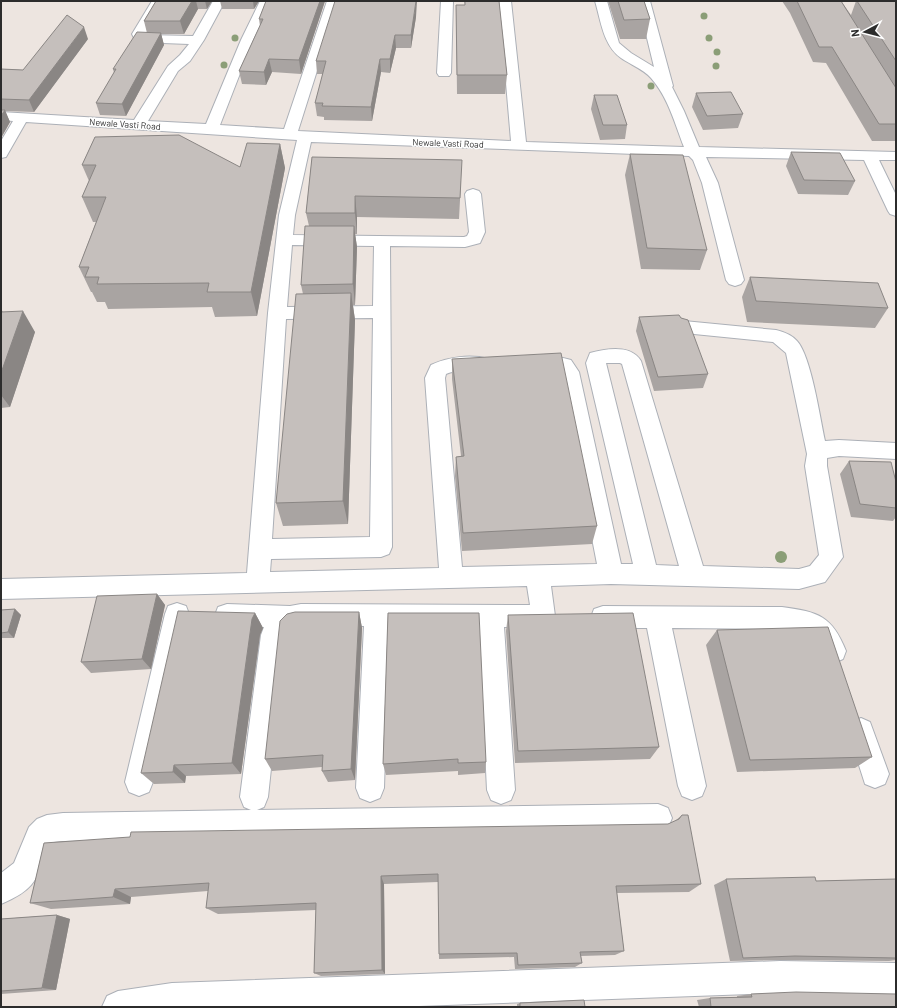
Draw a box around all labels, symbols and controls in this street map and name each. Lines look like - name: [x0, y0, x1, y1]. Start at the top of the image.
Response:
- north arrow: [845, 12, 885, 52]
- text: N: [848, 29, 861, 38]
- street label: Newale Vasti Road: [89, 116, 161, 132]
- street label: Newale Vasti Road: [412, 136, 484, 150]

